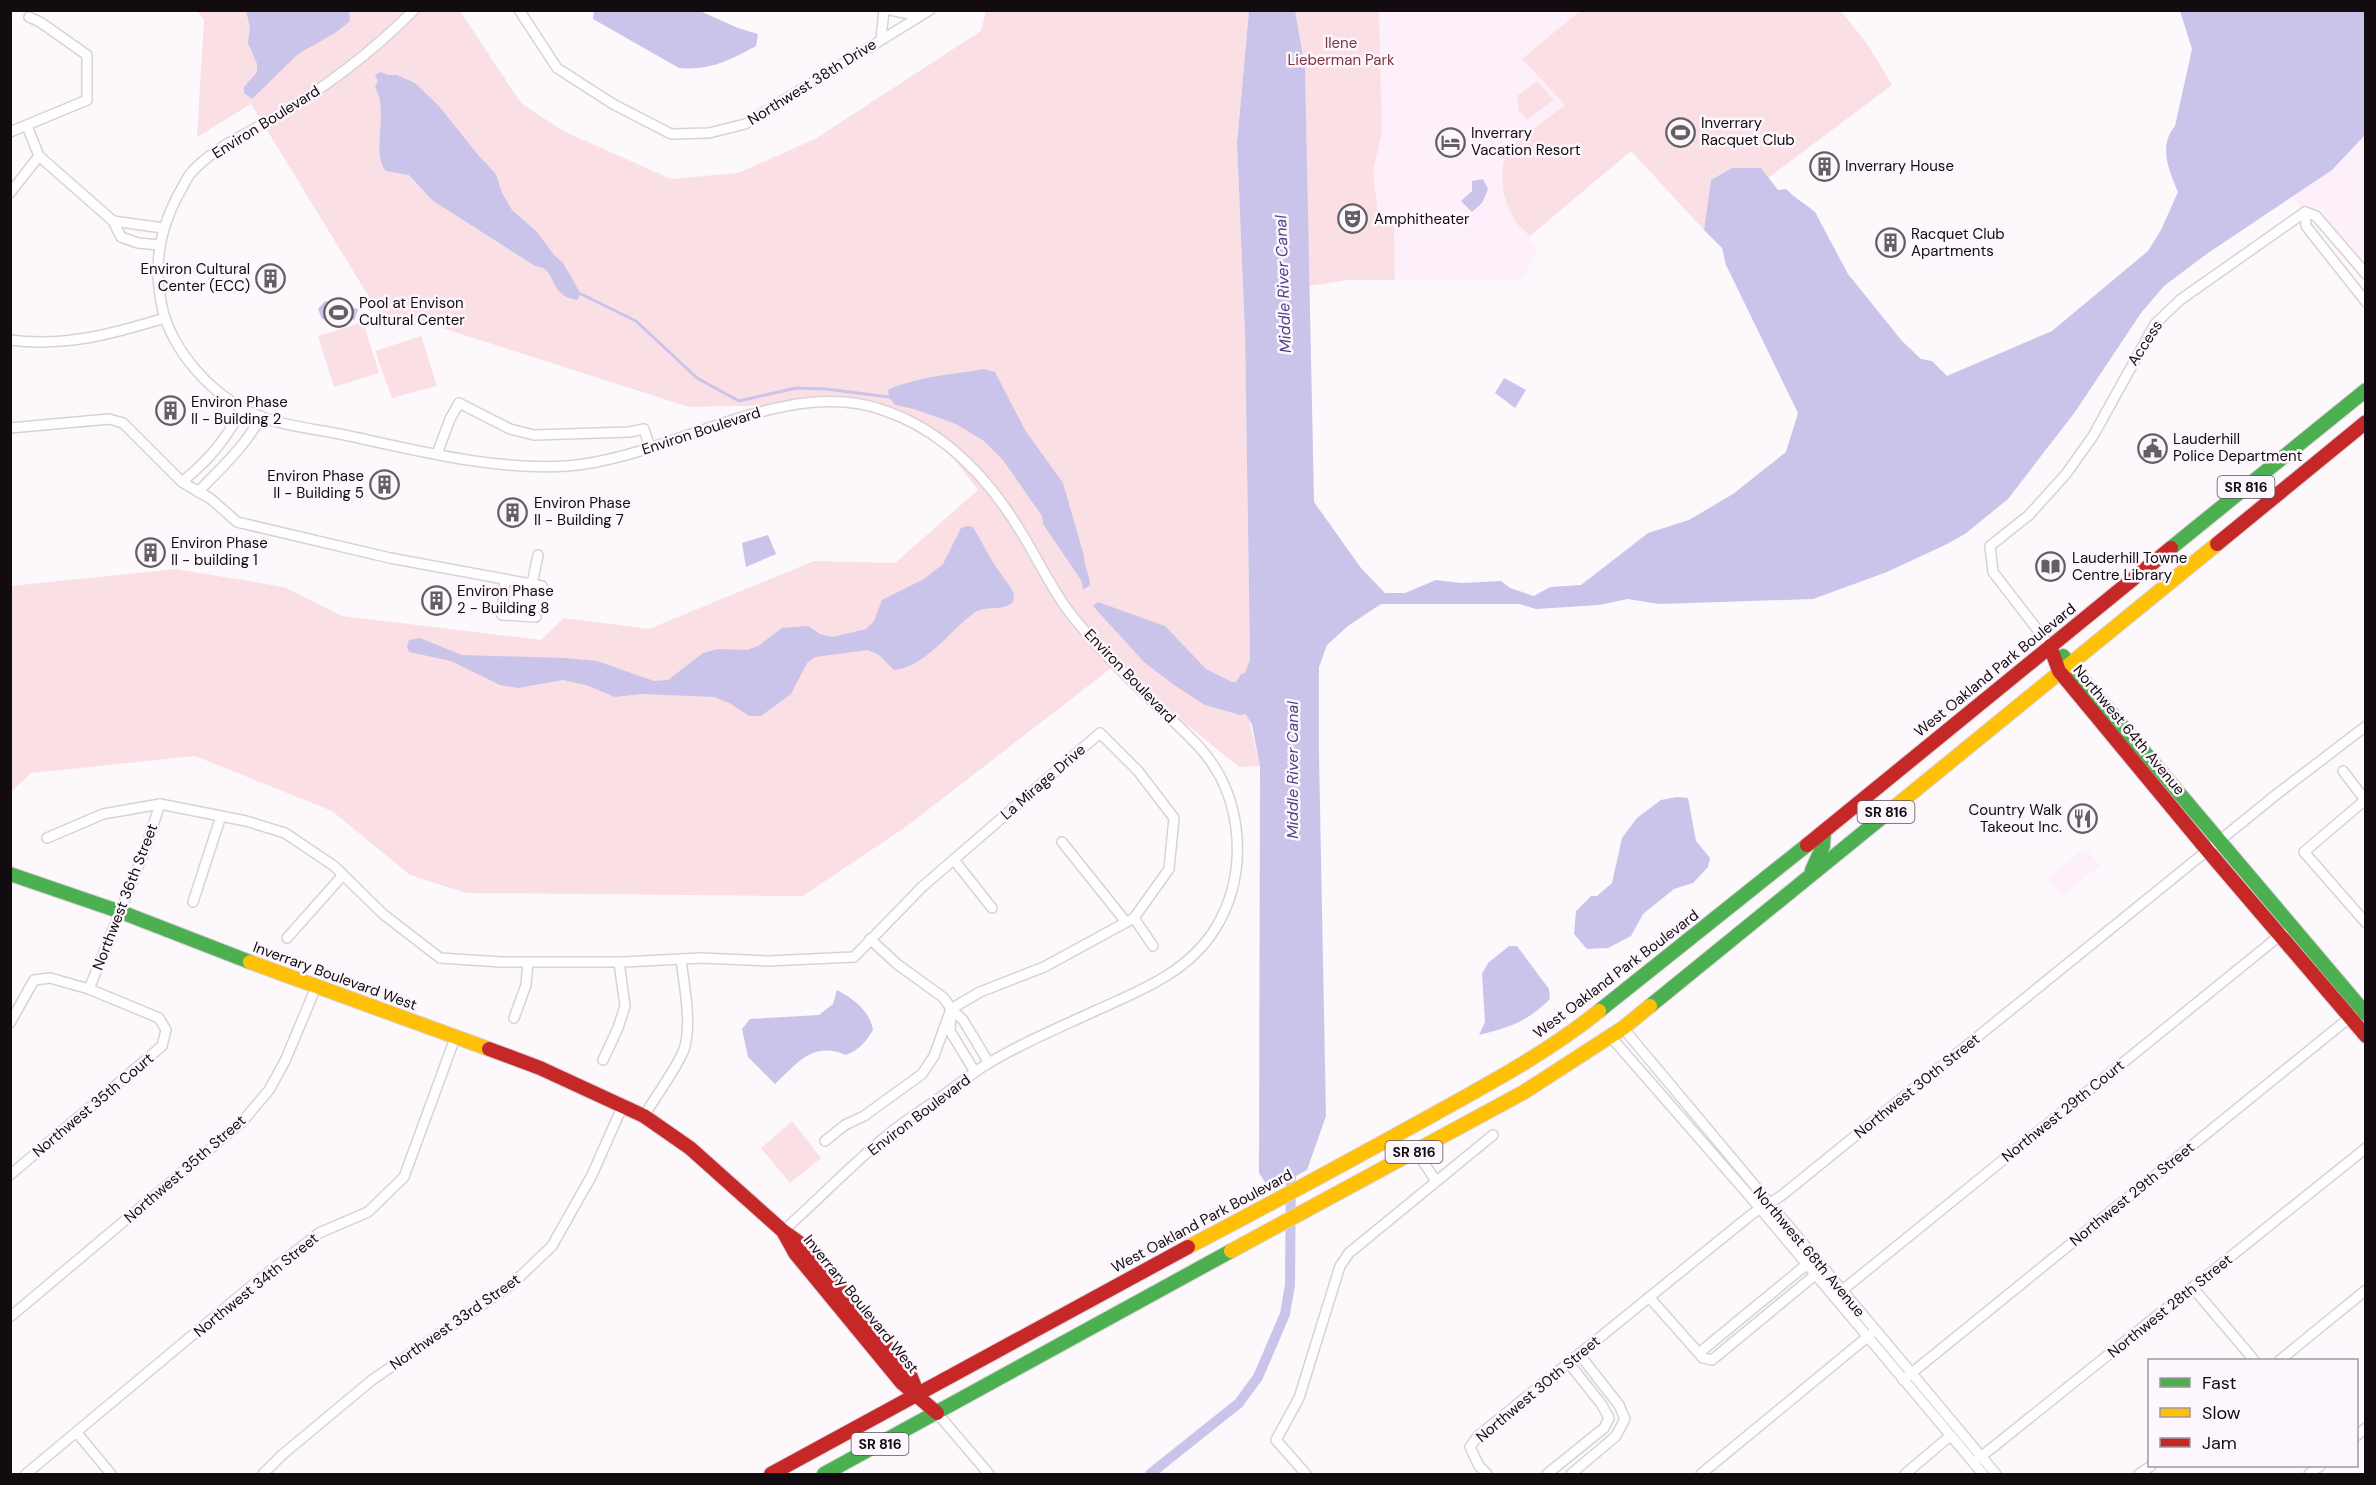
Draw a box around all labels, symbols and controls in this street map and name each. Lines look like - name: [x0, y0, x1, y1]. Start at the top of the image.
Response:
- park label: Ilene Lieberman Park: [1287, 33, 1395, 70]
- street label: Northwest 38th Drive: [744, 34, 880, 130]
- street label: Environ Boulevard: [208, 81, 324, 163]
- place label: Inverrary Racquet Club: [1701, 113, 1795, 150]
- sports icon: Inverrary Racquet Club: [1664, 116, 1696, 148]
- place label: Inverrary Vacation Resort: [1471, 123, 1581, 160]
- hotel icon: Inverrary Vacation Resort: [1434, 126, 1466, 158]
- building icon: Inverrary House: [1808, 150, 1840, 182]
- place label: Inverrary House: [1845, 156, 1954, 176]
- theatre icon: Amphitheater: [1337, 203, 1369, 235]
- place label: Amphitheater: [1374, 209, 1470, 229]
- water label: Middle River Canal: [1270, 214, 1296, 353]
- place label: Racquet Club Apartments: [1911, 224, 2005, 261]
- building icon: Racquet Club Apartments: [1874, 227, 1906, 259]
- place label: Environ Cultural Center (ECC): [141, 259, 250, 296]
- building icon: Environ Cultural Center (ECC): [255, 262, 287, 294]
- place label: Pool at Envison Cultural Center: [359, 293, 465, 330]
- sports icon: Pool at Envison Cultural Center: [322, 296, 354, 328]
- street label: Access: [2123, 316, 2167, 370]
- place label: Environ Phase II - Building 2: [191, 392, 288, 429]
- building icon: Environ Phase II - Building 2: [154, 395, 186, 427]
- street label: Environ Boulevard: [639, 402, 763, 460]
- place label: Lauderhill Police Department: [2173, 429, 2303, 466]
- public building icon: Lauderhill Police Department: [2136, 432, 2168, 464]
- place label: Environ Phase II - Building 5: [267, 466, 364, 503]
- building icon: Environ Phase II - Building 5: [369, 469, 401, 501]
- road number: SR 816: [2218, 476, 2274, 498]
- place label: Environ Phase II - Building 7: [534, 493, 631, 530]
- building icon: Environ Phase II - Building 7: [497, 496, 529, 528]
- place label: Environ Phase II - building 1: [171, 533, 268, 570]
- building icon: Environ Phase II - building 1: [134, 536, 166, 568]
- place label: Lauderhill Towne Centre Library: [2072, 548, 2187, 585]
- library icon: Lauderhill Towne Centre Library: [2035, 551, 2067, 583]
- place label: Environ Phase 2 - Building 8: [457, 581, 554, 618]
- building icon: Environ Phase 2 - Building 8: [420, 584, 452, 616]
- street label: West Oakland Park Boulevard: [1910, 599, 2080, 741]
- street label: Environ Boulevard: [1080, 625, 1180, 727]
- street label: Northwest 64th Avenue: [2069, 661, 2189, 799]
- water label: Middle River Canal: [1282, 701, 1303, 839]
- street label: La Mirage Drive: [996, 740, 1090, 824]
- place label: Country Walk Takeout Inc.: [1969, 800, 2062, 837]
- road number: SR 816: [1858, 801, 1914, 823]
- restaurant icon: Country Walk Takeout Inc.: [2067, 803, 2099, 835]
- street label: Northwest 36th Street: [88, 821, 162, 973]
- street label: West Oakland Park Boulevard: [1529, 905, 1703, 1043]
- street label: Inverrary Boulevard West: [250, 937, 420, 1015]
- street label: Northwest 30th Street: [1850, 1029, 1984, 1143]
- street label: Northwest 35th Court: [28, 1048, 158, 1162]
- street label: Northwest 29th Court: [1998, 1055, 2129, 1167]
- street label: Environ Boulevard: [864, 1070, 974, 1160]
- street label: Northwest 35th Street: [120, 1111, 250, 1227]
- street label: Northwest 29th Street: [2065, 1137, 2199, 1251]
- road number: SR 816: [1386, 1141, 1442, 1163]
- street label: West Oakland Park Boulevard: [1108, 1165, 1296, 1277]
- street label: Northwest 68th Avenue: [1749, 1183, 1869, 1321]
- street label: Northwest 34th Street: [189, 1228, 323, 1342]
- street label: Inverrary Boulevard West: [799, 1230, 923, 1378]
- street label: Northwest 28th Street: [2104, 1250, 2236, 1362]
- street label: Northwest 33rd Street: [386, 1269, 524, 1375]
- street label: Northwest 30th Street: [1472, 1331, 1604, 1447]
- legend: [2148, 1359, 2358, 1467]
- text: Fast: [2202, 1371, 2237, 1395]
- text: Slow: [2202, 1401, 2241, 1425]
- text: Jam: [2202, 1431, 2237, 1455]
- road number: SR 816: [852, 1433, 908, 1455]

